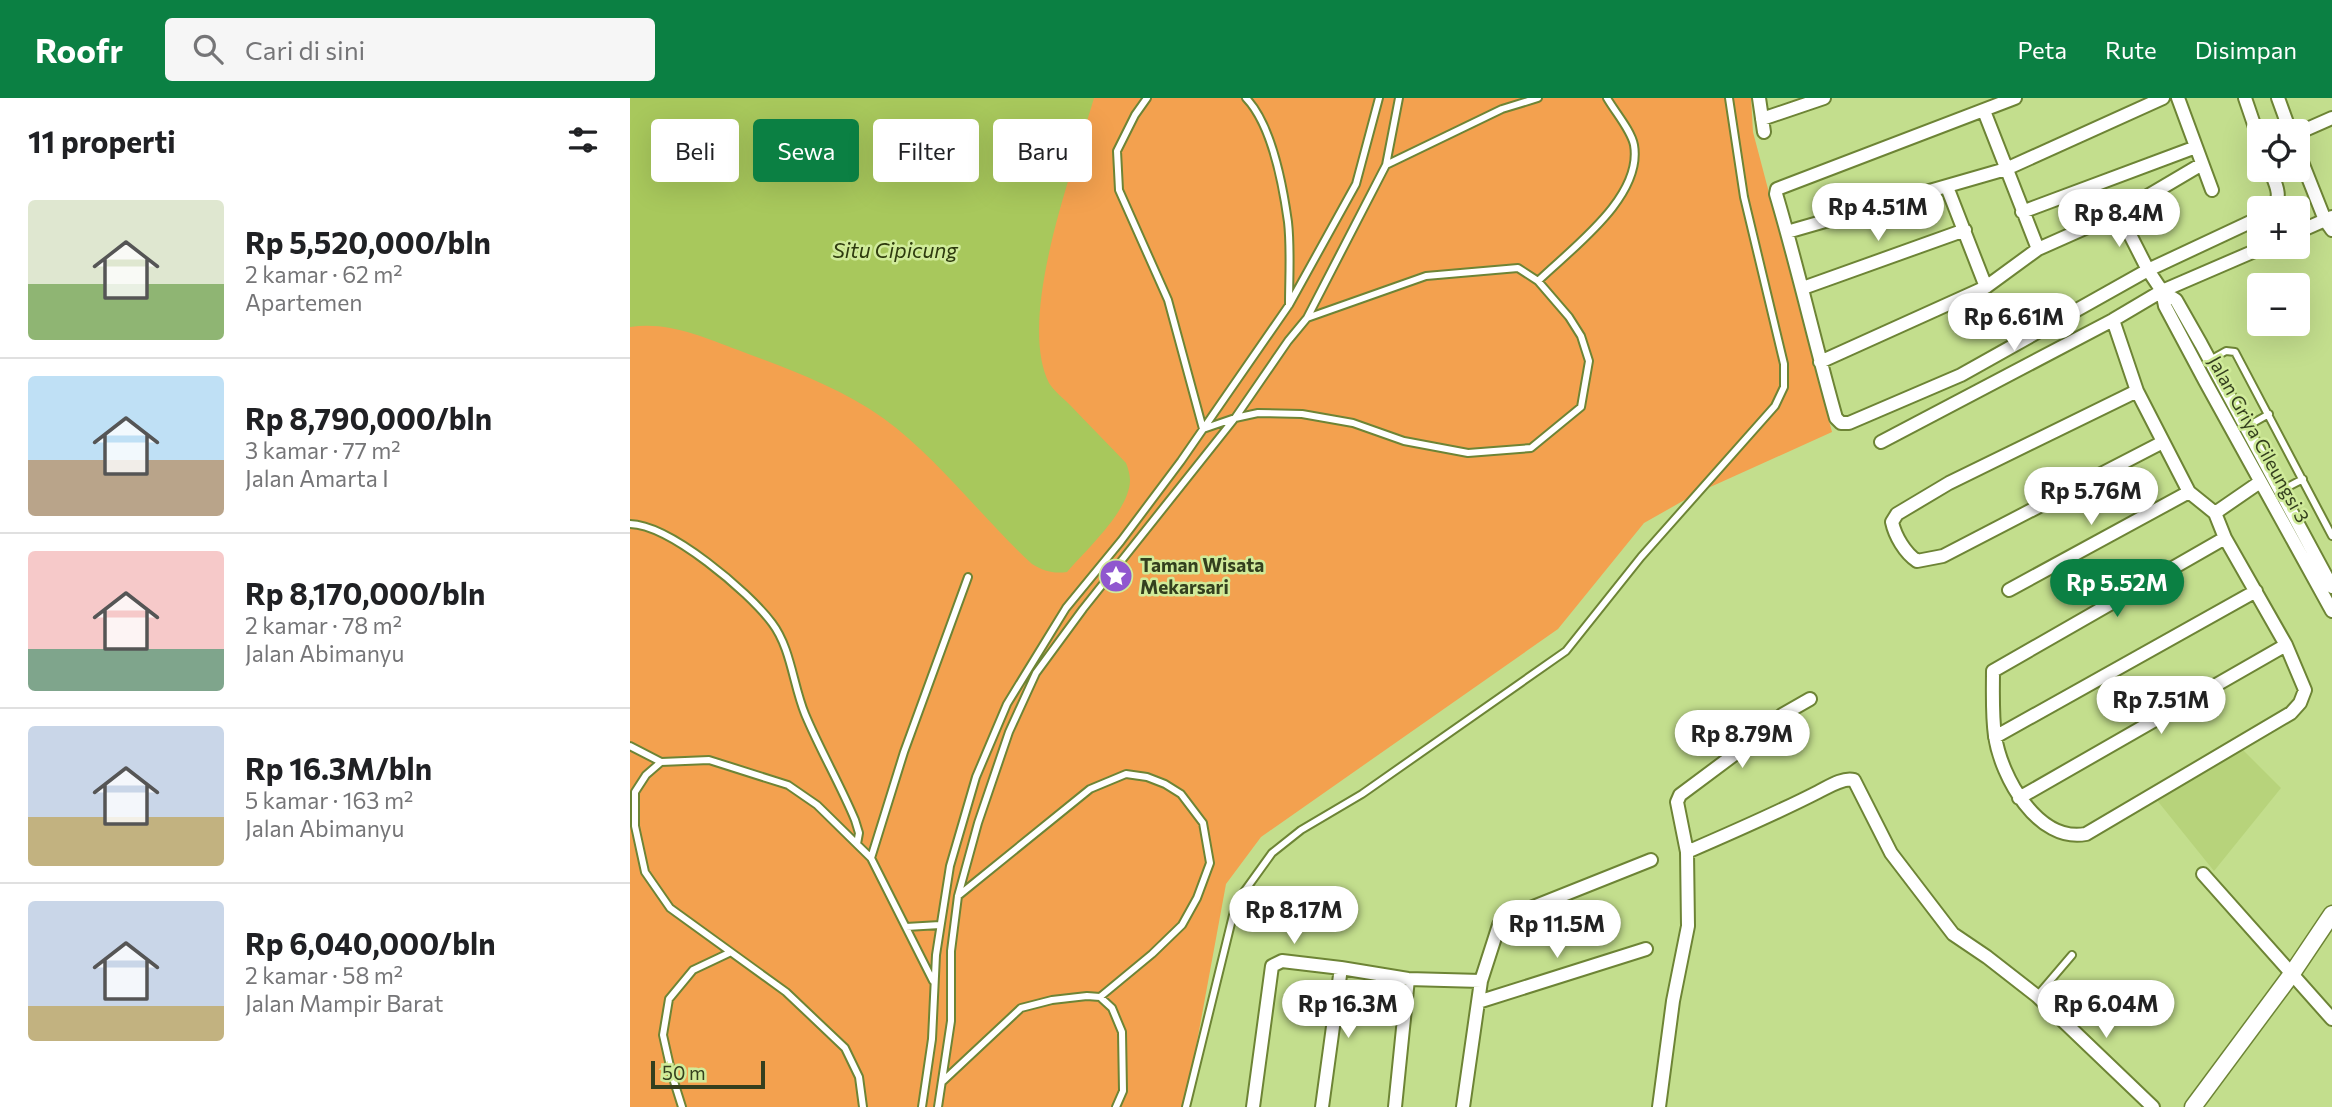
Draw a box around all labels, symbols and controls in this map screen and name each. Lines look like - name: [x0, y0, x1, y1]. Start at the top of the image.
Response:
- search box: [165, 18, 655, 81]
- text: Roofr: [35, 29, 123, 70]
- icon: search: [189, 30, 227, 68]
- text: Cari di sini: [245, 34, 365, 65]
- text: Peta: [2017, 35, 2067, 64]
- text: Rute: [2105, 35, 2157, 64]
- text: Disimpan: [2195, 35, 2297, 64]
- chip: Beli: [651, 119, 739, 182]
- chip: Sewa: [753, 119, 859, 182]
- chip: Filter: [873, 119, 979, 182]
- chip: Baru: [993, 119, 1092, 182]
- map controls: [2247, 119, 2310, 336]
- button: locate: [2247, 119, 2310, 182]
- icon: filters: [564, 121, 602, 159]
- text: 11 properti: [28, 122, 176, 159]
- pin: Rp 4.51M: [1806, 184, 1950, 243]
- pin: Rp 8.4M: [2054, 190, 2184, 249]
- text: Rp 4.51M: [1828, 192, 1928, 220]
- button: +: [2247, 196, 2310, 259]
- text: Rp 8.4M: [2074, 198, 2164, 226]
- text: Rp 5,520,000/bln: [245, 223, 491, 260]
- icon: home: [84, 228, 168, 312]
- water label: Situ Cipicung: [832, 237, 959, 262]
- text: 2 kamar · 62 m²: [245, 260, 403, 288]
- button: −: [2247, 273, 2310, 336]
- text: Apartemen: [245, 288, 362, 316]
- pin: Rp 6.61M: [1942, 294, 2086, 353]
- text: Rp 6.61M: [1964, 302, 2064, 330]
- street label: Jalan Griya Cileungsi 3: [2204, 351, 2315, 526]
- text: Rp 8,790,000/bln: [245, 399, 492, 436]
- icon: home: [84, 404, 168, 488]
- text: 3 kamar · 77 m²: [245, 436, 401, 464]
- text: Jalan Amarta I: [245, 464, 389, 492]
- pin: Rp 5.76M: [2019, 468, 2163, 527]
- text: Rp 5.76M: [2040, 476, 2142, 504]
- place label: Taman Wisata Mekarsari: [1140, 553, 1264, 598]
- place icon: Taman Wisata Mekarsari: [1097, 557, 1135, 595]
- pin: Rp 5.52M: [2045, 560, 2189, 619]
- text: Rp 5.52M: [2066, 568, 2168, 596]
- text: Rp 8,170,000/bln: [245, 574, 485, 611]
- icon: home: [84, 579, 168, 663]
- text: 2 kamar · 78 m²: [245, 611, 402, 639]
- text: Jalan Abimanyu: [245, 639, 404, 667]
- pin: Rp 7.51M: [2089, 676, 2233, 736]
- text: Rp 7.51M: [2113, 685, 2209, 713]
- pin: Rp 8.79M: [1670, 710, 1814, 770]
- text: Rp 8.79M: [1691, 719, 1793, 747]
- text: Rp 16.3M/bln: [245, 749, 432, 786]
- icon: home: [84, 754, 168, 838]
- text: 5 kamar · 163 m²: [245, 786, 413, 814]
- text: Jalan Abimanyu: [245, 814, 404, 842]
- pin: Rp 8.17M: [1222, 886, 1366, 946]
- text: Rp 8.17M: [1245, 895, 1343, 923]
- pin: Rp 11.5M: [1485, 900, 1629, 960]
- text: Rp 11.5M: [1509, 909, 1605, 937]
- text: Rp 6,040,000/bln: [245, 924, 495, 961]
- icon: home: [84, 929, 168, 1013]
- text: 2 kamar · 58 m²: [245, 961, 403, 989]
- pin: Rp 16.3M: [1276, 981, 1420, 1040]
- pin: Rp 6.04M: [2034, 981, 2178, 1040]
- text: Jalan Mampir Barat: [245, 989, 443, 1017]
- text: Rp 16.3M: [1298, 989, 1398, 1017]
- text: Rp 6.04M: [2053, 989, 2159, 1017]
- scale bar: [651, 1058, 765, 1090]
- text: 50 m: [662, 1061, 706, 1084]

